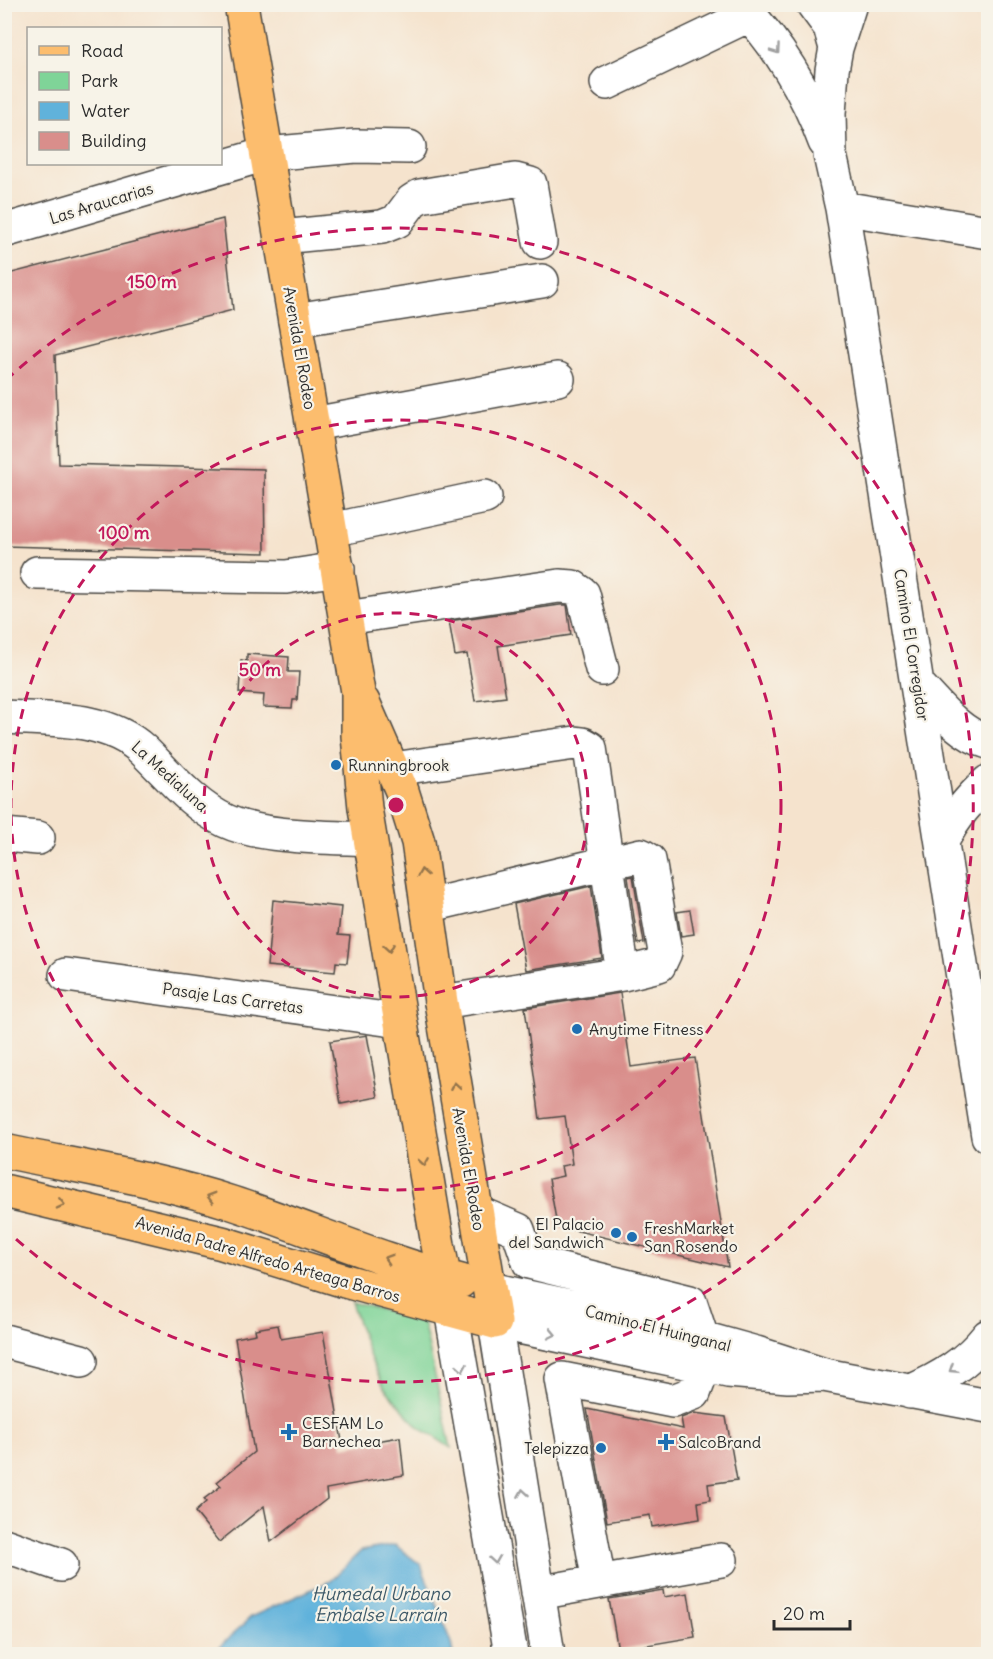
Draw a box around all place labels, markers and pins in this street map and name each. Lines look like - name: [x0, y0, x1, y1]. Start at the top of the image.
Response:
- place label: Runningbrook: [348, 755, 449, 775]
- marker: Runningbrook: [329, 758, 343, 772]
- centre of rings: [386, 795, 406, 815]
- place label: Anytime Fitness: [589, 1019, 703, 1039]
- marker: Anytime Fitness: [570, 1022, 584, 1036]
- place label: El Palacio del Sandwich: [508, 1214, 604, 1252]
- place label: FreshMarket San Rosendo: [644, 1218, 738, 1256]
- marker: El Palacio del Sandwich: [609, 1226, 623, 1240]
- marker: FreshMarket San Rosendo: [625, 1230, 639, 1244]
- place label: CESFAM Lo Barnechea: [302, 1413, 384, 1451]
- marker: CESFAM Lo Barnechea: [280, 1423, 298, 1441]
- place label: SalcoBrand: [678, 1432, 761, 1452]
- marker: SalcoBrand: [659, 1435, 673, 1449]
- place label: Telepizza: [524, 1438, 589, 1458]
- marker: Telepizza: [594, 1441, 608, 1455]

